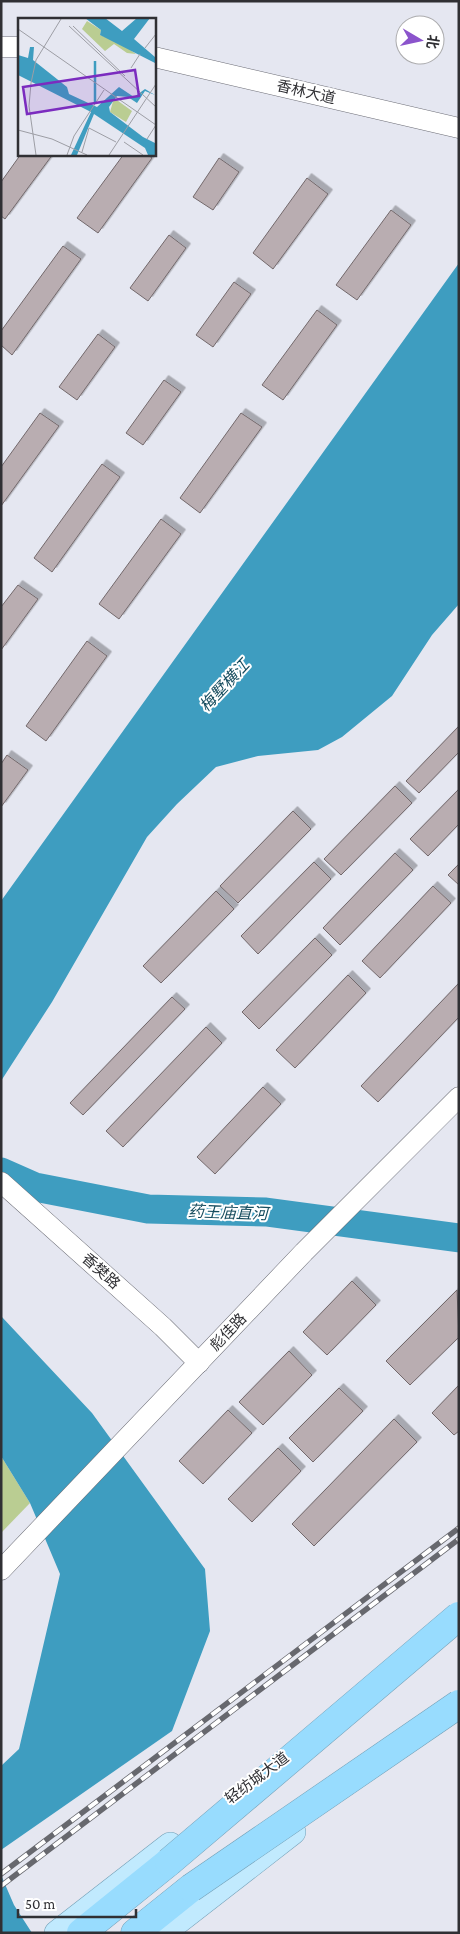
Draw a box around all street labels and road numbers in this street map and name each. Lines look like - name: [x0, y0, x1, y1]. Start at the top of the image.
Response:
- street label: 香林大道: [275, 77, 337, 107]
- street label: 香樊路: [79, 1250, 123, 1292]
- street label: 彪佳路: [207, 1310, 249, 1354]
- street label: 轻纺城大道: [222, 1749, 292, 1807]

